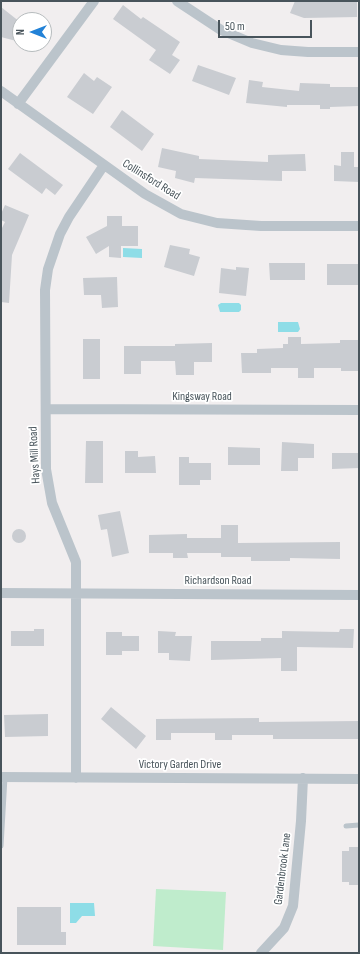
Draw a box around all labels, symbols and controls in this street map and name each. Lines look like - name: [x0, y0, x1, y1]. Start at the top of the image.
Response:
- north arrow: [12, 12, 52, 52]
- scale bar: [220, 12, 314, 38]
- text: 50 m: [225, 19, 245, 34]
- text: N: [14, 29, 27, 35]
- street label: Collinsford Road: [119, 157, 183, 203]
- street label: Kingsway Road: [172, 390, 232, 404]
- street label: Hays Mill Road: [26, 426, 44, 484]
- street label: Richardson Road: [185, 574, 251, 588]
- street label: Victory Garden Drive: [139, 758, 221, 772]
- street label: Gardenbrook Lane: [271, 832, 295, 906]

